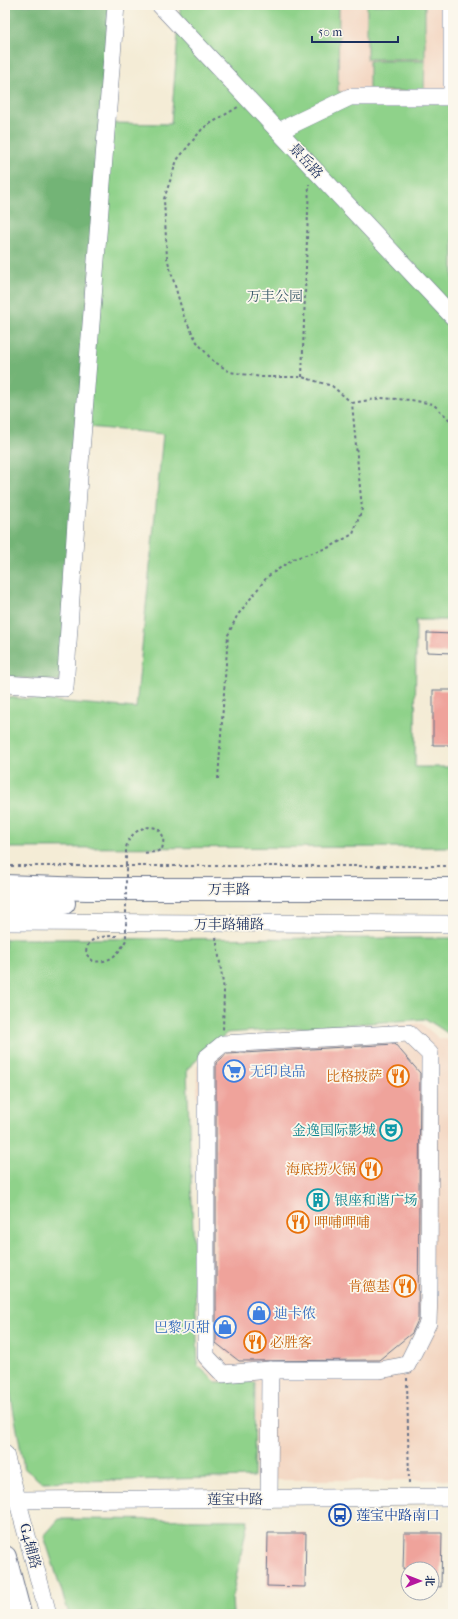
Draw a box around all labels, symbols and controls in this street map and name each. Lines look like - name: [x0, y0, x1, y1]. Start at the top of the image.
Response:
- scale bar: [312, 18, 398, 44]
- text: 50 m: [318, 25, 342, 39]
- street label: 景岳路: [285, 140, 327, 182]
- park label: 万丰公园: [247, 288, 303, 305]
- street label: 万丰路: [208, 881, 250, 898]
- street label: 万丰路辅路: [194, 916, 264, 933]
- supermarket icon: 无印良品: [221, 1058, 247, 1084]
- place label: 无印良品: [250, 1063, 306, 1080]
- restaurant icon: 比格披萨: [385, 1063, 411, 1089]
- place label: 比格披萨: [326, 1068, 382, 1085]
- theatre icon: 金逸国际影城: [378, 1117, 404, 1143]
- place label: 金逸国际影城: [292, 1122, 376, 1139]
- restaurant icon: 海底捞火锅: [358, 1156, 384, 1182]
- place label: 海底捞火锅: [286, 1161, 356, 1178]
- building icon: 银座和谐广场: [305, 1187, 331, 1213]
- place label: 银座和谐广场: [334, 1192, 418, 1209]
- restaurant icon: 呷哺呷哺: [285, 1209, 311, 1235]
- place label: 呷哺呷哺: [314, 1214, 370, 1231]
- restaurant icon: 肯德基: [392, 1273, 418, 1299]
- place label: 肯德基: [348, 1278, 390, 1295]
- shop icon: 迪卡侬: [246, 1300, 272, 1326]
- place label: 迪卡侬: [274, 1305, 316, 1322]
- shop icon: 巴黎贝甜: [212, 1314, 238, 1340]
- place label: 巴黎贝甜: [154, 1319, 210, 1336]
- restaurant icon: 必胜客: [242, 1329, 268, 1355]
- place label: 必胜客: [270, 1334, 312, 1351]
- street label: 莲宝中路: [207, 1491, 263, 1508]
- bus stop icon: 莲宝中路南口: [327, 1502, 353, 1528]
- place label: 莲宝中路南口: [356, 1507, 440, 1524]
- street label: G4辅路: [16, 1521, 44, 1571]
- north arrow: [400, 1561, 440, 1601]
- text: 北: [423, 1576, 436, 1587]

